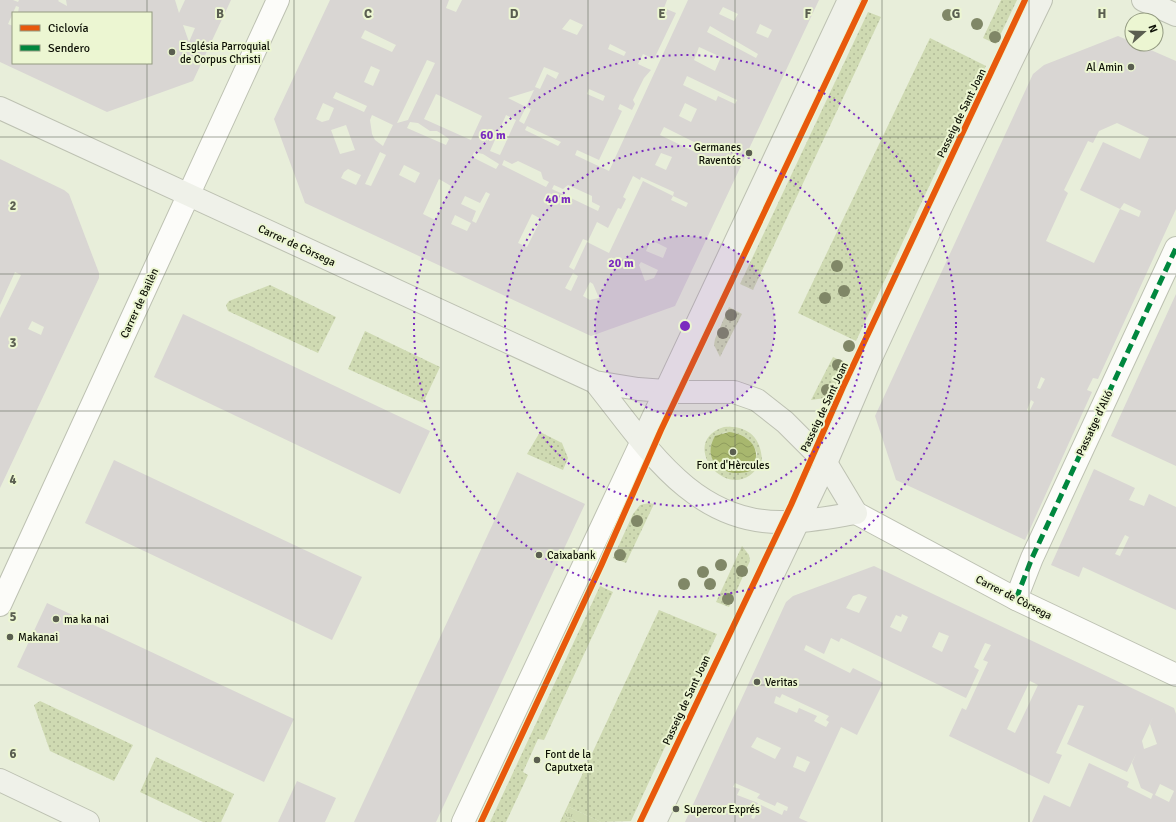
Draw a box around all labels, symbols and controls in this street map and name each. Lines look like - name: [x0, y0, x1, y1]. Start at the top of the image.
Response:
- text: B: [216, 6, 224, 22]
- text: C: [364, 6, 372, 22]
- text: D: [510, 6, 519, 22]
- text: E: [658, 6, 666, 22]
- text: F: [805, 6, 812, 22]
- text: G: [952, 6, 960, 22]
- text: H: [1098, 6, 1106, 22]
- legend: [12, 12, 152, 64]
- north arrow: [1124, 12, 1164, 52]
- text: Ciclovía: [48, 21, 89, 36]
- text: N: [1146, 23, 1160, 35]
- place label: Església Parroquial de Corpus Christi: [180, 40, 270, 66]
- text: Sendero: [48, 41, 90, 56]
- marker: Església Parroquial de Corpus Christi: [167, 47, 177, 57]
- place label: Al Amin: [1086, 61, 1123, 74]
- marker: Al Amin: [1126, 62, 1136, 72]
- street label: Passeig de Sant Joan: [934, 66, 989, 160]
- text: 60 m: [480, 128, 506, 143]
- place label: Germanes Raventós: [694, 141, 741, 167]
- marker: Germanes Raventós: [744, 148, 754, 158]
- text: 40 m: [545, 192, 571, 207]
- text: 2: [9, 198, 17, 214]
- street label: Carrer de Còrsega: [256, 222, 338, 269]
- text: 20 m: [608, 256, 634, 271]
- street label: Carrer de Bailèn: [118, 266, 161, 340]
- centre of rings: [678, 319, 692, 333]
- text: 3: [9, 335, 17, 351]
- street label: Passeig de Sant Joan: [798, 360, 851, 454]
- street label: Passatge d'Alió: [1074, 388, 1115, 458]
- marker: Font d'Hèrcules: [728, 447, 738, 457]
- place label: Font d'Hèrcules: [697, 459, 770, 472]
- text: 4: [9, 472, 17, 488]
- place label: Caixabank: [547, 549, 596, 562]
- marker: Caixabank: [534, 550, 544, 560]
- street label: Carrer de Còrsega: [973, 573, 1054, 622]
- text: 5: [9, 609, 17, 625]
- place label: ma ka nai: [64, 613, 109, 626]
- marker: ma ka nai: [51, 614, 61, 624]
- place label: Makanai: [18, 631, 58, 644]
- marker: Makanai: [5, 632, 15, 642]
- street label: Passeig de Sant Joan: [660, 653, 713, 747]
- place label: Veritas: [765, 676, 798, 689]
- marker: Veritas: [752, 677, 762, 687]
- text: 6: [9, 746, 17, 762]
- place label: Font de la Caputxeta: [545, 748, 593, 774]
- marker: Font de la Caputxeta: [532, 755, 542, 765]
- place label: Supercor Exprés: [684, 803, 760, 816]
- marker: Supercor Exprés: [671, 804, 681, 814]

